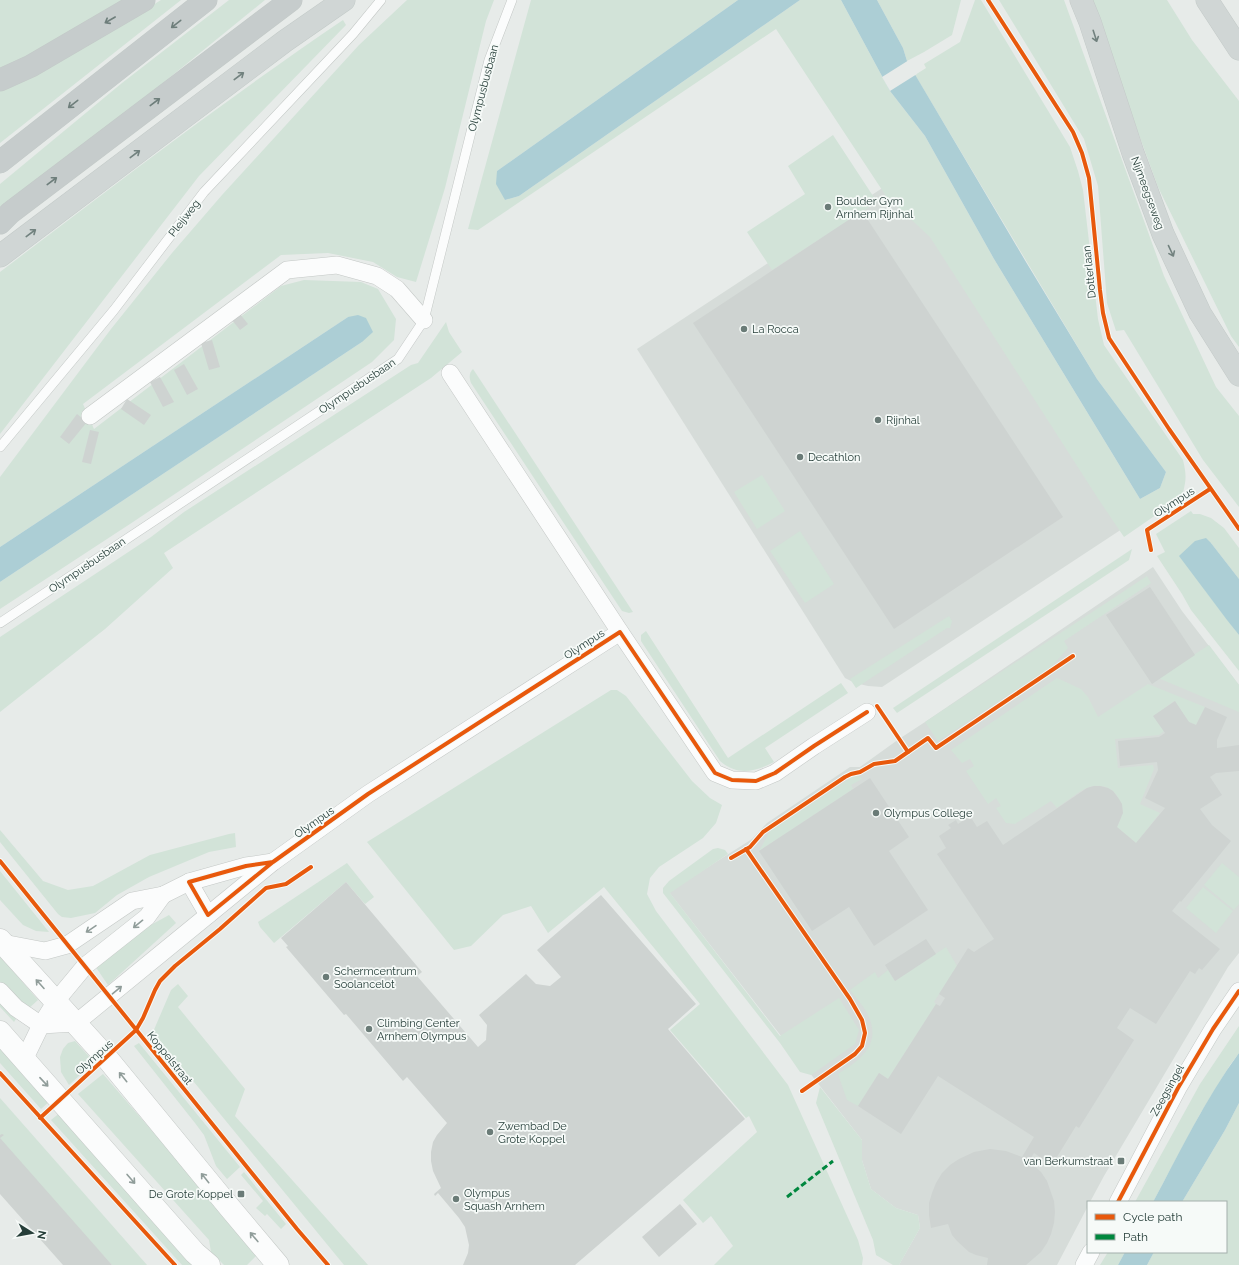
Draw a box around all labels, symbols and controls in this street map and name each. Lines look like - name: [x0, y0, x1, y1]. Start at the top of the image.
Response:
- one-way arrow: [104, 16, 116, 24]
- one-way arrow: [170, 20, 181, 28]
- one-way arrow: [1092, 30, 1099, 43]
- street label: Olympusbusbaan: [466, 43, 501, 133]
- one-way arrow: [233, 71, 244, 80]
- one-way arrow: [150, 98, 161, 106]
- one-way arrow: [68, 100, 79, 109]
- one-way arrow: [129, 150, 140, 158]
- street label: Nijmeegseweg: [1128, 155, 1167, 231]
- one-way arrow: [46, 176, 57, 185]
- place label: Boulder Gym Arnhem Rijnhal: [836, 195, 913, 221]
- street label: Pleijweg: [166, 197, 203, 239]
- marker: Boulder Gym Arnhem Rijnhal: [823, 202, 833, 212]
- one-way arrow: [26, 229, 37, 237]
- street label: Dotterlaan: [1080, 245, 1099, 299]
- one-way arrow: [1168, 245, 1175, 257]
- place label: La Rocca: [752, 323, 799, 336]
- marker: La Rocca: [739, 324, 749, 334]
- street label: Olympusbusbaan: [317, 356, 398, 417]
- place label: Rijnhal: [886, 414, 920, 427]
- marker: Rijnhal: [873, 415, 883, 425]
- place label: Decathlon: [808, 451, 860, 464]
- marker: Decathlon: [795, 452, 805, 462]
- street label: Olympus: [1152, 485, 1197, 520]
- street label: Olympusbusbaan: [47, 535, 128, 596]
- street label: Olympus: [562, 627, 607, 662]
- street label: Olympus: [292, 804, 337, 841]
- place label: Olympus College: [884, 807, 973, 820]
- marker: Olympus College: [871, 808, 881, 818]
- one-way arrow: [132, 920, 143, 928]
- one-way arrow: [85, 925, 97, 933]
- place label: Schermcentrum Soolancelot: [334, 965, 417, 991]
- marker: Schermcentrum Soolancelot: [321, 972, 331, 982]
- one-way arrow: [35, 979, 45, 989]
- one-way arrow: [112, 986, 123, 995]
- place label: Climbing Center Arnhem Olympus: [377, 1017, 466, 1043]
- marker: Climbing Center Arnhem Olympus: [364, 1024, 374, 1034]
- street label: Koppelstraat: [144, 1029, 195, 1088]
- street label: Olympus: [73, 1037, 116, 1078]
- street label: Zeegsingel: [1148, 1062, 1187, 1118]
- one-way arrow: [118, 1072, 127, 1083]
- one-way arrow: [40, 1077, 49, 1087]
- place label: Zwembad De Grote Koppel: [498, 1120, 567, 1146]
- marker: Zwembad De Grote Koppel: [485, 1127, 495, 1137]
- place label: van Berkumstraat: [1023, 1155, 1113, 1168]
- marker: van Berkumstraat: [1116, 1156, 1126, 1166]
- one-way arrow: [201, 1173, 210, 1183]
- one-way arrow: [126, 1174, 135, 1184]
- place label: Olympus Squash Arnhem: [464, 1187, 545, 1213]
- place label: De Grote Koppel: [149, 1188, 233, 1201]
- marker: De Grote Koppel: [236, 1189, 246, 1199]
- marker: Olympus Squash Arnhem: [451, 1194, 461, 1204]
- legend: [1087, 1201, 1227, 1253]
- text: Cycle path: [1123, 1210, 1182, 1224]
- north arrow: [12, 1213, 52, 1253]
- text: N: [34, 1229, 49, 1240]
- text: Path: [1123, 1230, 1148, 1244]
- one-way arrow: [249, 1232, 258, 1242]

